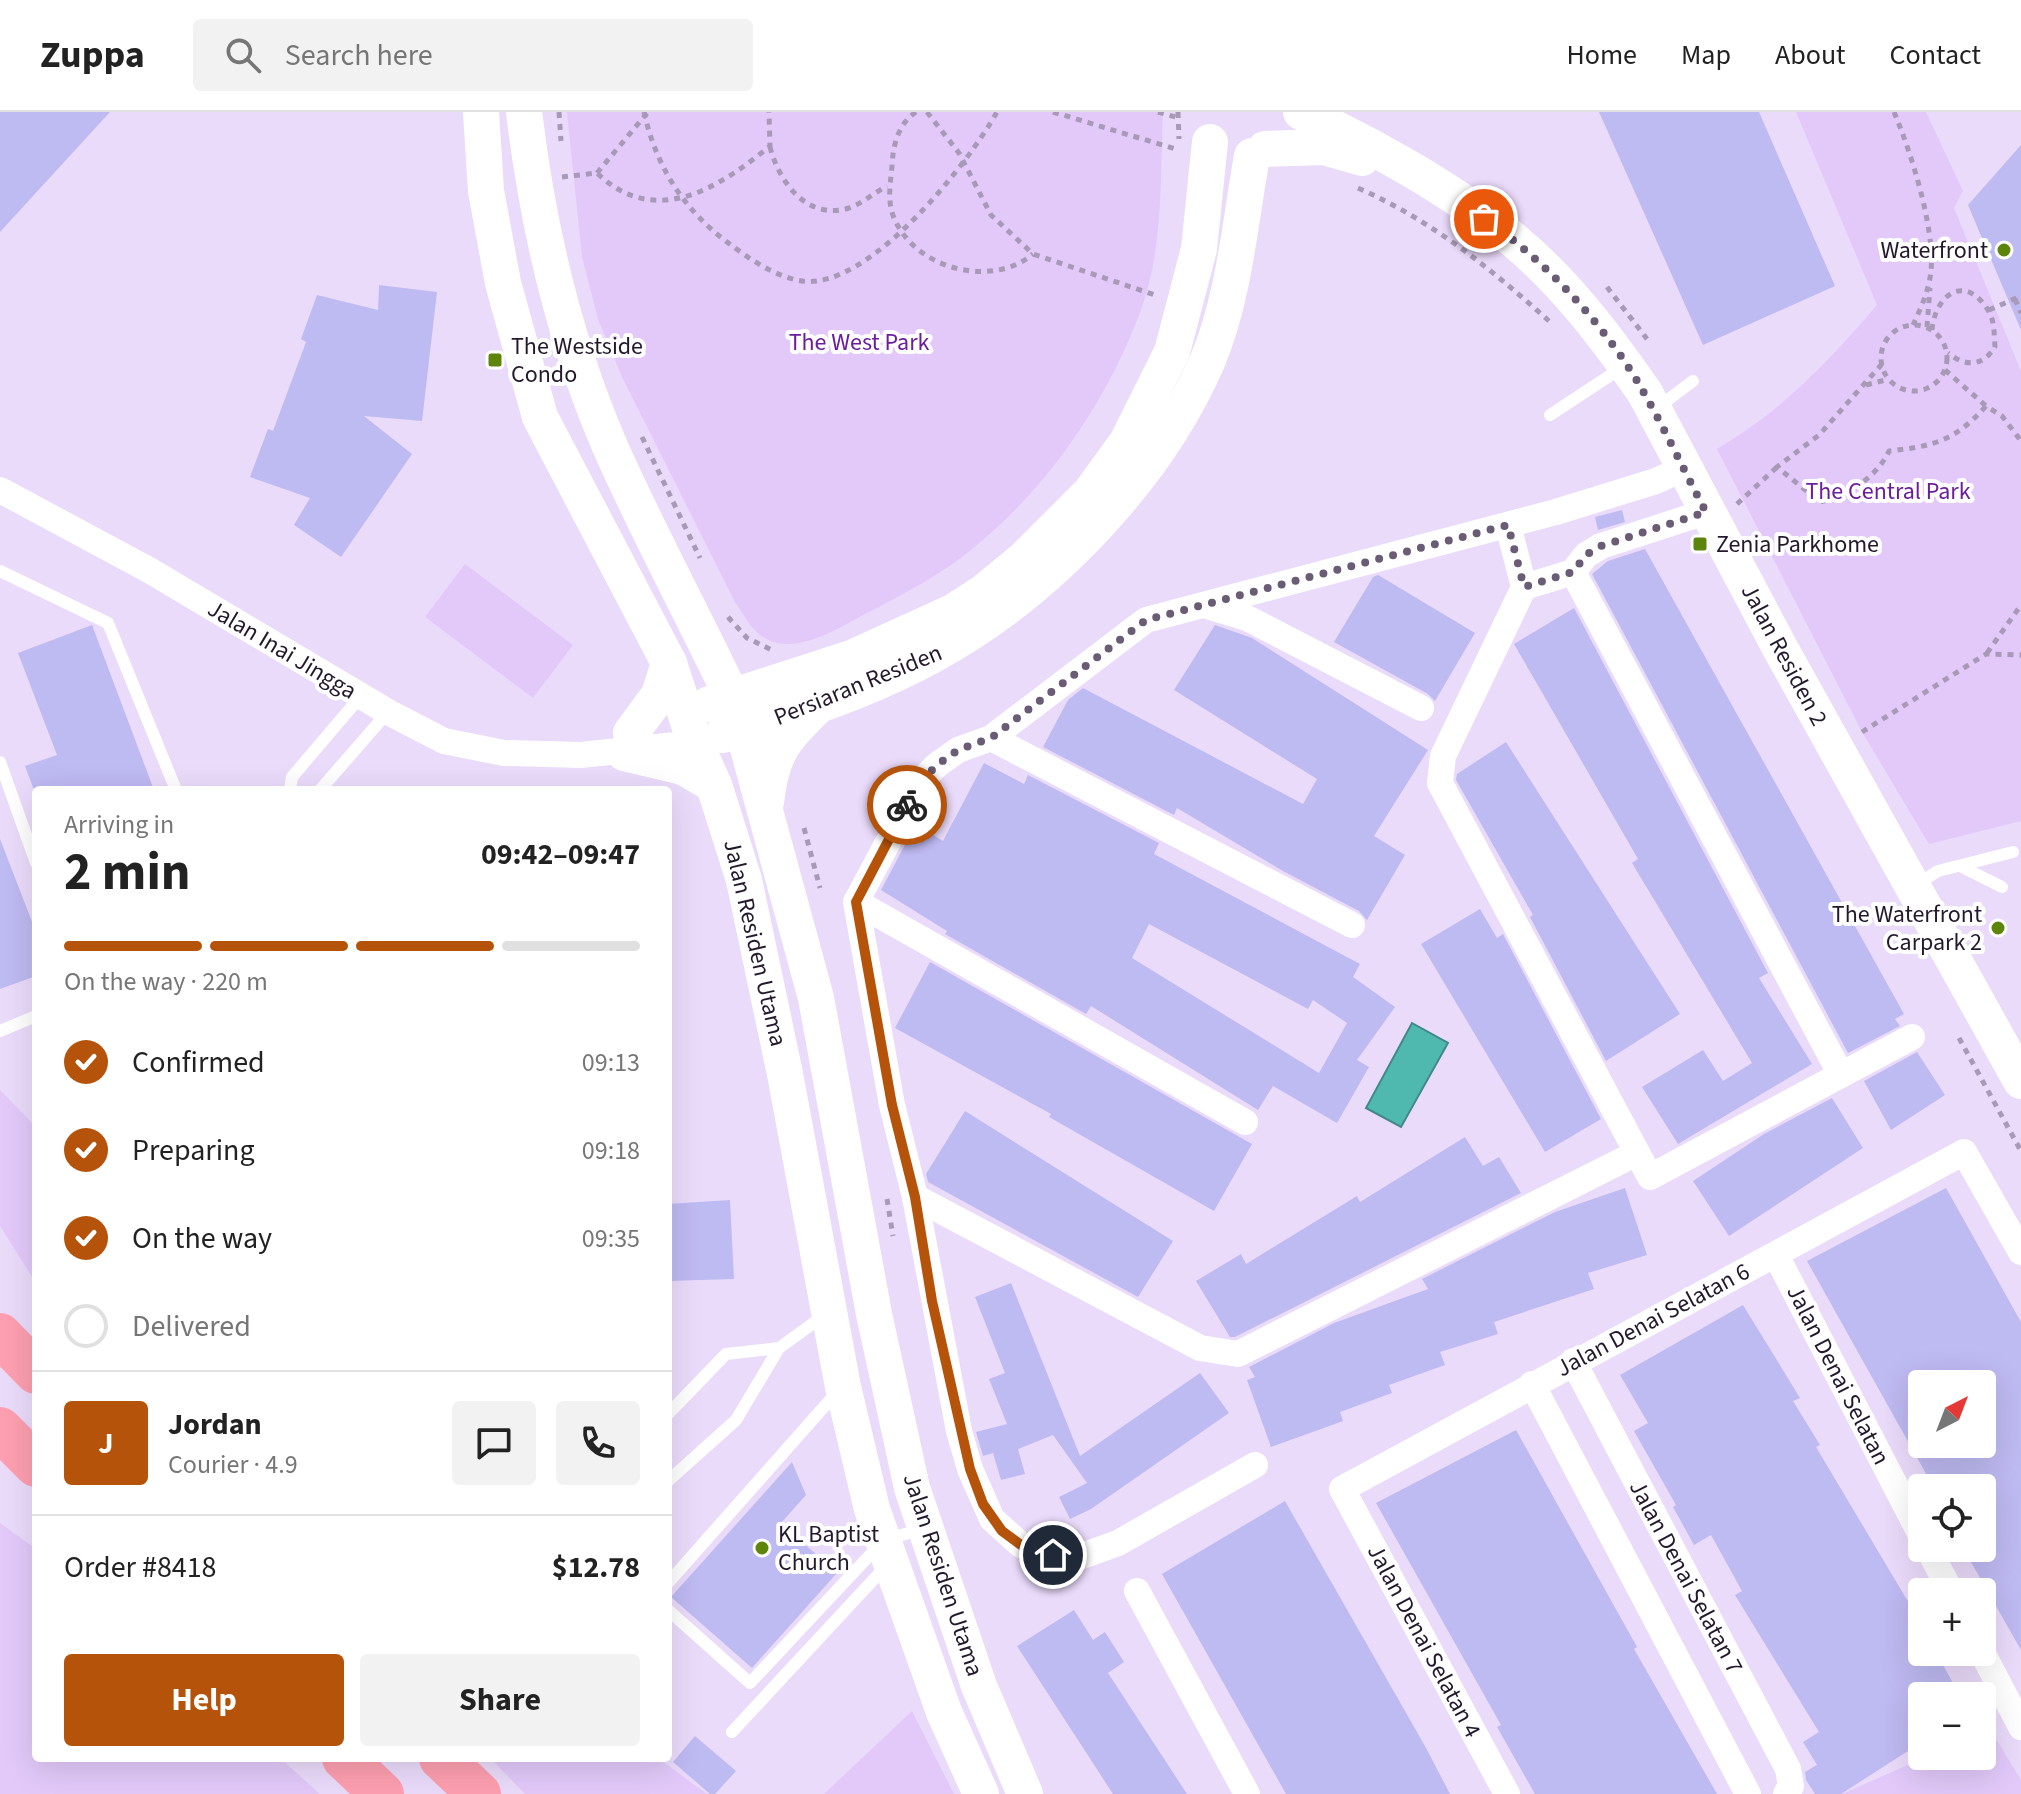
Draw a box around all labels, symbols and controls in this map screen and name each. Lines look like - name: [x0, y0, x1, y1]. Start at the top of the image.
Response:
- search box: [193, 19, 753, 91]
- text: Zuppa: [40, 28, 145, 82]
- icon: search: [221, 33, 265, 77]
- text: Search here: [285, 34, 433, 77]
- text: Home: [1566, 35, 1637, 75]
- text: Map: [1681, 35, 1731, 75]
- text: About: [1775, 35, 1846, 75]
- text: Contact: [1890, 35, 1981, 75]
- pin: [1450, 185, 1518, 253]
- icon: bag: [1462, 197, 1506, 241]
- place label: Waterfront: [1880, 233, 1988, 268]
- marker: Waterfront: [1995, 241, 2013, 259]
- park label: The West Park: [789, 325, 929, 360]
- place label: The Westside Condo: [511, 329, 643, 392]
- marker: The Westside Condo: [486, 351, 504, 369]
- park label: The Central Park: [1805, 474, 1971, 509]
- place label: Zenia Parkhome: [1716, 527, 1879, 562]
- marker: Zenia Parkhome: [1691, 535, 1709, 553]
- street label: Jalan Residen 2: [1732, 578, 1836, 732]
- street label: Jalan Inai Jingga: [201, 592, 363, 708]
- street label: Persiaran Residen: [769, 635, 947, 735]
- courier: [867, 765, 947, 845]
- icon: bike: [885, 783, 929, 827]
- text: Arriving in: [64, 806, 174, 843]
- text: 09:42–09:47: [481, 833, 640, 876]
- text: 2 min: [64, 836, 191, 910]
- street label: Jalan Residen Utama: [714, 836, 796, 1050]
- place label: The Waterfront Carpark 2: [1832, 897, 1982, 960]
- marker: The Waterfront Carpark 2: [1989, 919, 2007, 937]
- text: On the way · 220 m: [64, 963, 268, 1000]
- icon: check: [64, 1040, 108, 1084]
- text: Confirmed: [132, 1041, 265, 1084]
- text: 09:13: [582, 1044, 640, 1081]
- icon: check: [64, 1128, 108, 1172]
- text: Preparing: [132, 1129, 255, 1172]
- text: 09:18: [582, 1132, 640, 1169]
- icon: check: [64, 1216, 108, 1260]
- text: On the way: [132, 1217, 272, 1260]
- text: 09:35: [582, 1220, 640, 1257]
- street label: Jalan Denai Selatan 6: [1550, 1254, 1756, 1386]
- street label: Jalan Denai Selatan: [1778, 1279, 1898, 1471]
- text: Delivered: [132, 1305, 251, 1348]
- north arrow: [1908, 1370, 1996, 1458]
- map controls: [1908, 1370, 1996, 1770]
- button: chat: [452, 1401, 536, 1485]
- button: phone: [556, 1401, 640, 1485]
- text: Jordan: [168, 1403, 262, 1446]
- text: J: [98, 1422, 114, 1465]
- text: Courier · 4.9: [168, 1446, 298, 1483]
- street label: Jalan Residen Utama: [894, 1469, 992, 1681]
- street label: Jalan Denai Selatan 7: [1620, 1474, 1752, 1680]
- button: locate: [1908, 1474, 1996, 1562]
- place label: KL Baptist Church: [778, 1517, 879, 1580]
- pin: [1019, 1521, 1087, 1589]
- icon: home: [1031, 1533, 1075, 1577]
- street label: Jalan Denai Selatan 4: [1358, 1538, 1490, 1744]
- marker: KL Baptist Church: [753, 1539, 771, 1557]
- text: Order #8418: [64, 1546, 217, 1589]
- text: $12.78: [552, 1546, 640, 1589]
- button: +: [1908, 1578, 1996, 1666]
- button: Help: [64, 1654, 344, 1746]
- button: Share: [360, 1654, 640, 1746]
- button: −: [1908, 1682, 1996, 1770]

